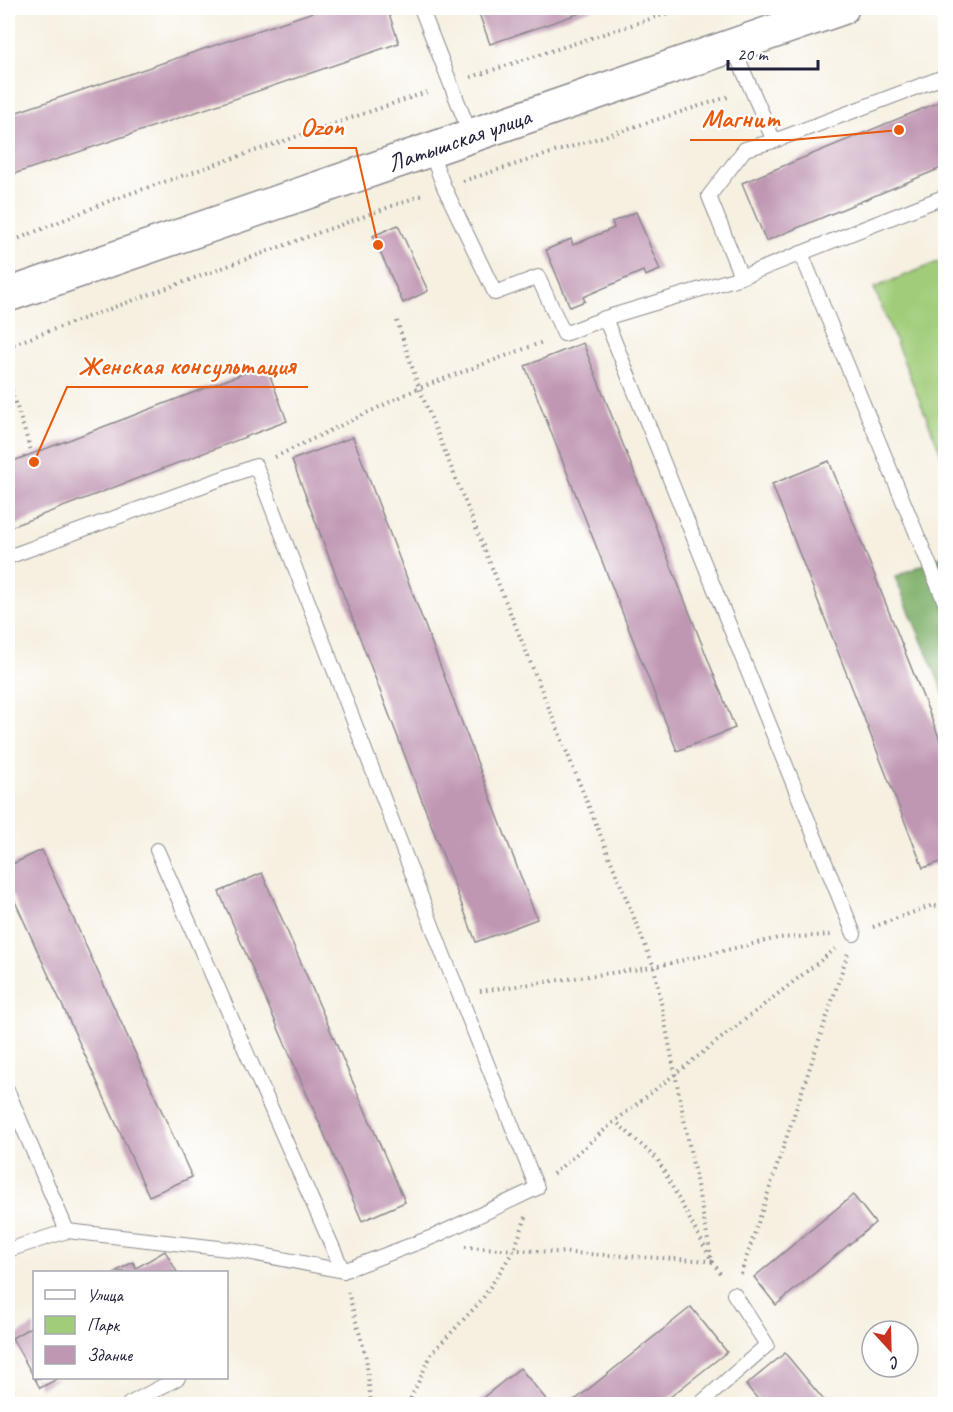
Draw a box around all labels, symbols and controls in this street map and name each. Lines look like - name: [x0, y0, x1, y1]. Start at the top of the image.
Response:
- scale bar: [728, 33, 818, 71]
- text: 20 m: [737, 43, 770, 65]
- callout: Магнит: [690, 96, 792, 140]
- street label: Латышская улица: [384, 101, 536, 178]
- text: Магнит: [702, 102, 781, 135]
- callout: Ozon: [288, 104, 356, 148]
- text: Ozon: [300, 110, 345, 143]
- callout: Женская консультация: [67, 343, 308, 387]
- text: Женская консультация: [79, 349, 297, 382]
- legend: [33, 1271, 228, 1379]
- text: Улица: [87, 1284, 124, 1306]
- text: Парк: [87, 1314, 121, 1336]
- north arrow: [860, 1319, 920, 1379]
- text: Здание: [87, 1344, 133, 1366]
- text: С: [886, 1351, 903, 1374]

